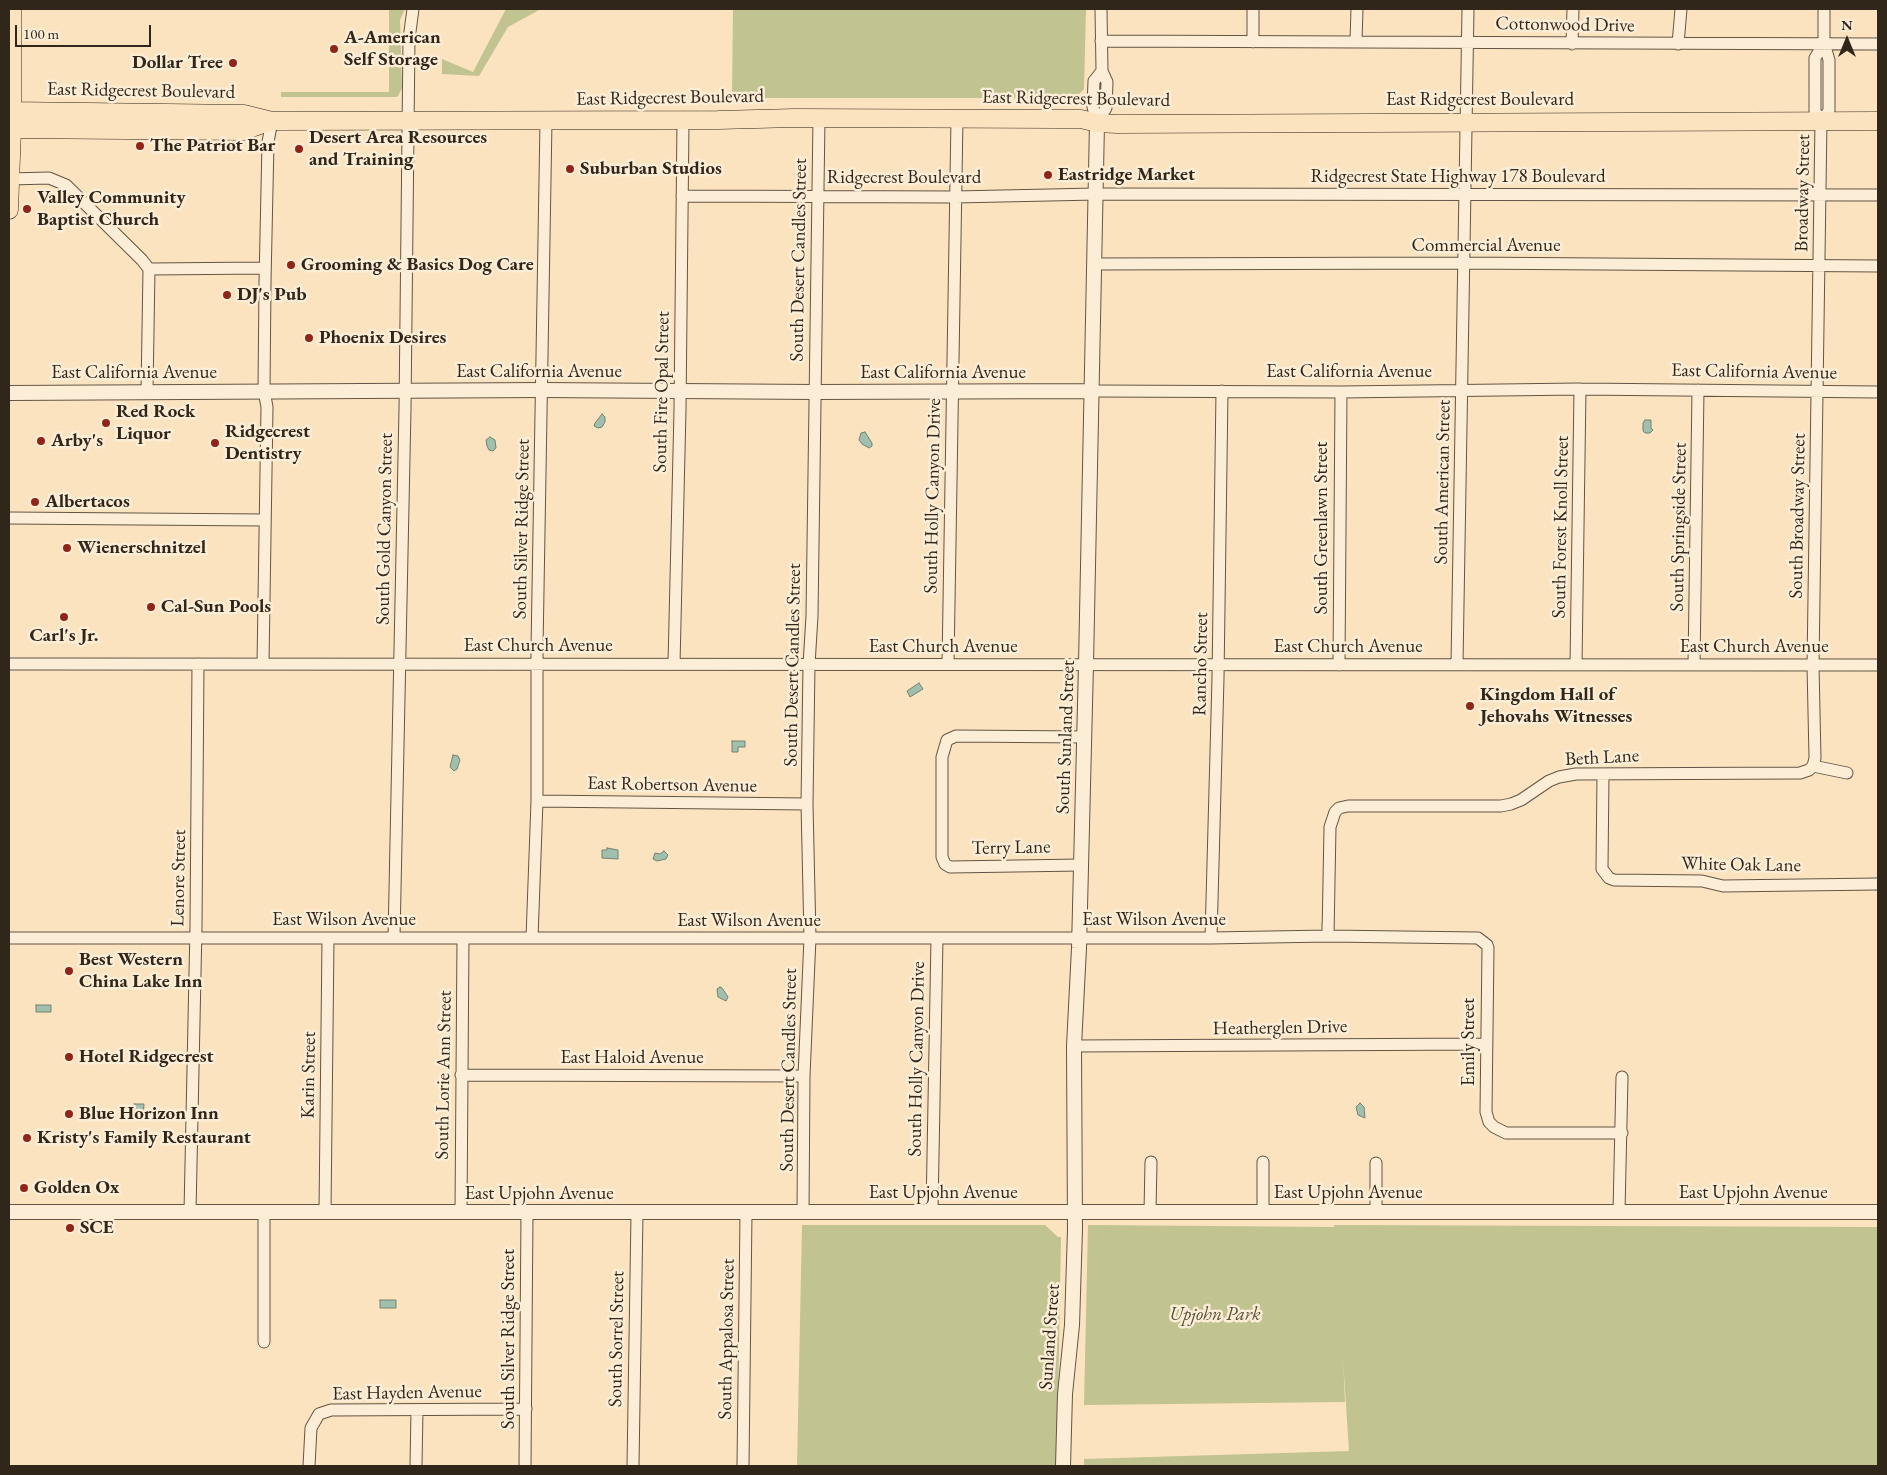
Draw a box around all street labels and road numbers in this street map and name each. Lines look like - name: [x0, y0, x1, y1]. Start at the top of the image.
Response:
- street label: Cottonwood Drive: [1495, 12, 1635, 38]
- street label: East Ridgecrest Boulevard: [47, 78, 235, 104]
- street label: East Ridgecrest Boulevard: [576, 85, 764, 111]
- street label: East Ridgecrest Boulevard: [982, 86, 1170, 112]
- street label: East Ridgecrest Boulevard: [1386, 89, 1574, 111]
- street label: Broadway Street: [1791, 134, 1815, 252]
- street label: South Desert Candles Street: [786, 158, 812, 362]
- street label: Ridgecrest State Highway 178 Boulevard: [1310, 166, 1606, 188]
- street label: Ridgecrest Boulevard: [827, 167, 981, 189]
- street label: Commercial Avenue: [1411, 235, 1561, 257]
- street label: South Fire Opal Street: [649, 311, 675, 473]
- street label: East California Avenue: [1671, 359, 1837, 385]
- street label: East California Avenue: [456, 361, 622, 383]
- street label: East California Avenue: [1266, 361, 1432, 383]
- street label: East California Avenue: [51, 362, 217, 384]
- street label: East California Avenue: [860, 362, 1026, 384]
- street label: South Holly Canyon Drive: [920, 398, 946, 594]
- street label: South American Street: [1430, 399, 1456, 565]
- street label: South Gold Canyon Street: [372, 433, 398, 625]
- street label: South Broadway Street: [1785, 433, 1811, 599]
- street label: South Forest Knoll Street: [1548, 435, 1574, 619]
- street label: South Silver Ridge Street: [509, 439, 535, 619]
- street label: South Greenlawn Street: [1311, 441, 1333, 615]
- street label: South Springside Street: [1666, 442, 1692, 612]
- street label: South Desert Candles Street: [780, 563, 806, 767]
- street label: Rancho Street: [1189, 612, 1213, 716]
- street label: East Church Avenue: [463, 635, 613, 657]
- street label: East Church Avenue: [868, 636, 1018, 658]
- street label: East Church Avenue: [1273, 636, 1423, 658]
- street label: East Church Avenue: [1679, 636, 1829, 658]
- street label: South Sunland Street: [1052, 660, 1080, 814]
- street label: Beth Lane: [1564, 745, 1640, 771]
- street label: East Robertson Avenue: [587, 772, 757, 798]
- street label: Lenore Street: [167, 829, 191, 927]
- street label: Terry Lane: [971, 836, 1051, 860]
- street label: White Oak Lane: [1681, 853, 1801, 877]
- street label: East Wilson Avenue: [272, 909, 416, 931]
- street label: East Wilson Avenue: [1082, 909, 1226, 931]
- street label: East Wilson Avenue: [677, 910, 821, 932]
- street label: South Holly Canyon Drive: [904, 961, 930, 1157]
- street label: South Desert Candles Street: [776, 968, 802, 1172]
- street label: South Lorie Ann Street: [431, 990, 457, 1160]
- street label: Emily Street: [1458, 998, 1480, 1086]
- street label: Heatherglen Drive: [1213, 1015, 1347, 1041]
- street label: Karin Street: [297, 1031, 321, 1119]
- street label: East Haloid Avenue: [560, 1047, 704, 1069]
- street label: East Upjohn Avenue: [868, 1182, 1018, 1204]
- street label: East Upjohn Avenue: [1273, 1182, 1423, 1204]
- street label: East Upjohn Avenue: [1678, 1182, 1828, 1204]
- street label: East Upjohn Avenue: [464, 1183, 614, 1205]
- street label: South Silver Ridge Street: [498, 1249, 520, 1429]
- street label: South Appalosa Street: [714, 1258, 740, 1420]
- street label: South Sorrel Street: [604, 1271, 630, 1407]
- street label: Sunland Street: [1035, 1283, 1065, 1391]
- street label: East Hayden Avenue: [332, 1380, 482, 1406]

